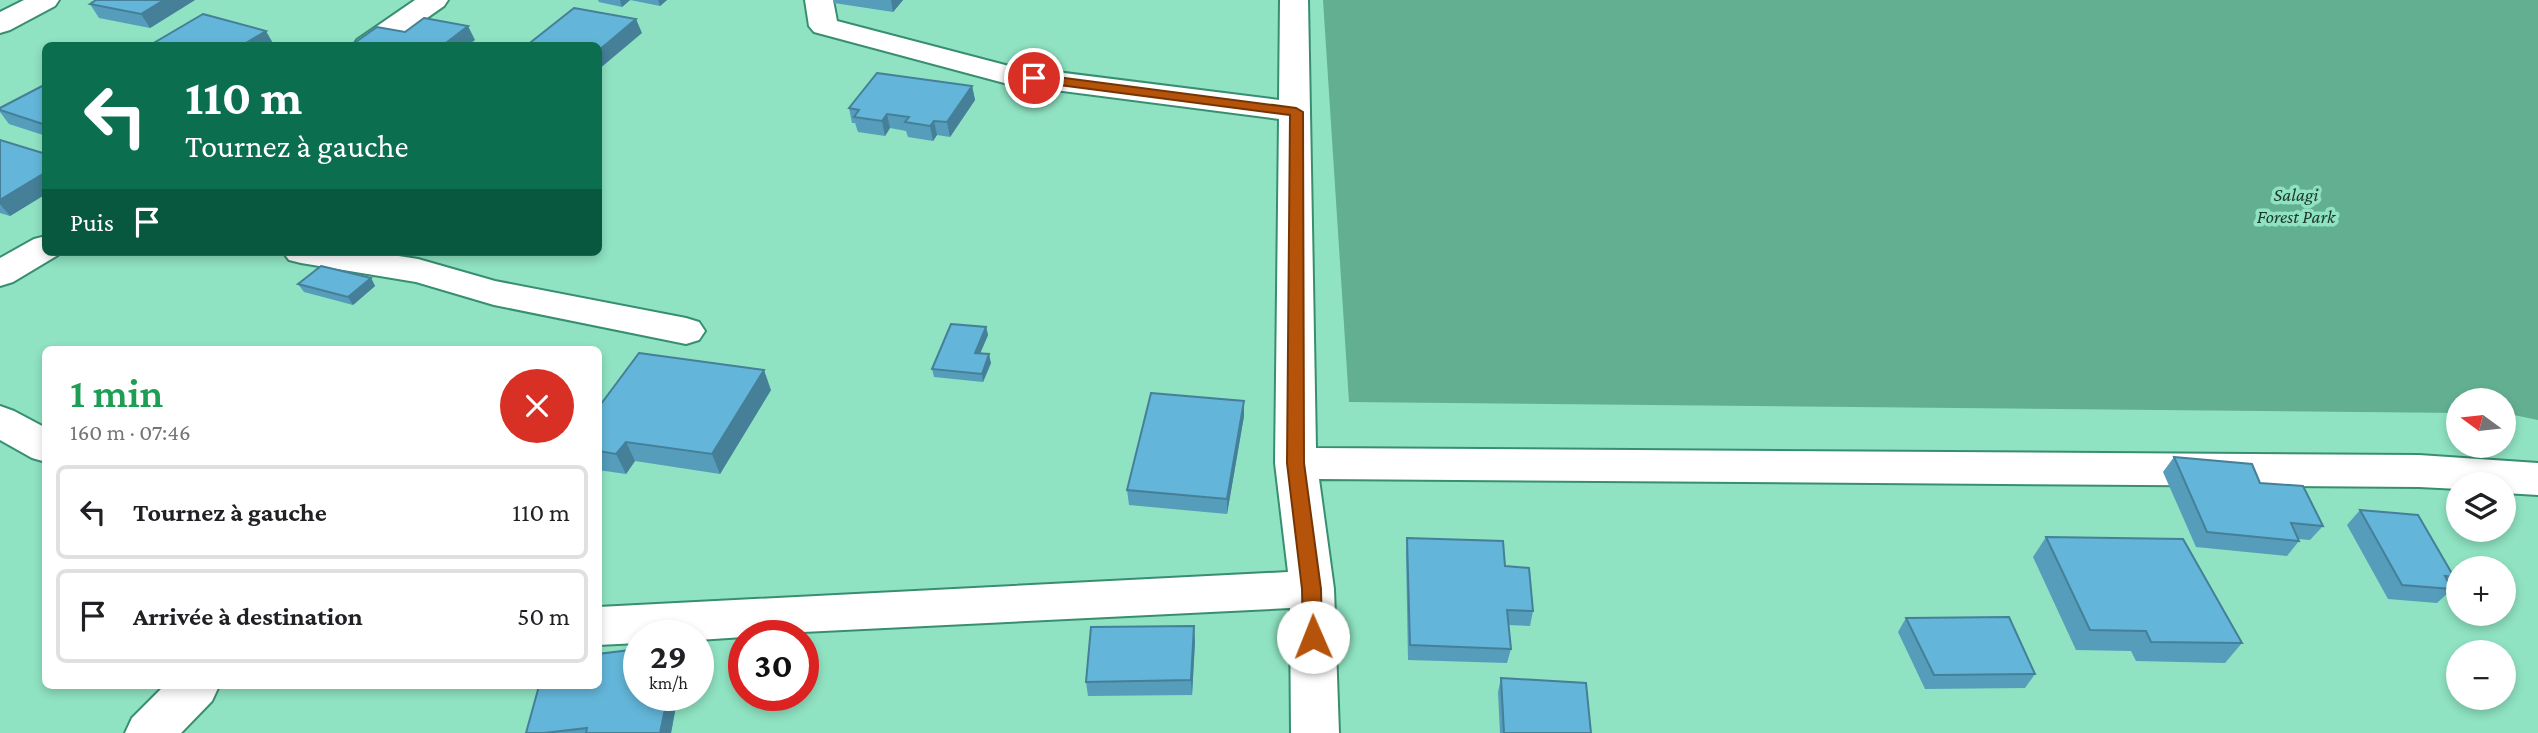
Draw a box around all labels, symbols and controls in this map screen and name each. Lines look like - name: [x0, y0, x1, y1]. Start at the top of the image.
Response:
- pin: [1004, 48, 1064, 108]
- icon: arrive: [1015, 59, 1053, 97]
- icon: left: [70, 70, 161, 161]
- text: 110 m: [185, 70, 302, 125]
- text: Tournez à gauche: [185, 128, 408, 164]
- park label: Salagi Forest Park: [2257, 184, 2336, 227]
- icon: arrive: [128, 203, 166, 241]
- text: Puis: [70, 208, 114, 237]
- text: 1 min: [70, 369, 163, 416]
- button: close: [500, 369, 574, 443]
- north arrow: [2446, 388, 2516, 458]
- map controls: [2446, 388, 2516, 710]
- text: 160 m · 07:46: [70, 419, 191, 445]
- button: layers: [2446, 472, 2516, 542]
- icon: left: [74, 493, 112, 531]
- text: Tournez à gauche: [133, 498, 327, 527]
- text: 110 m: [512, 498, 570, 527]
- button: +: [2446, 556, 2516, 626]
- icon: arrive: [74, 597, 112, 635]
- position arrow: [1276, 600, 1350, 674]
- text: Arrivée à destination: [133, 602, 363, 631]
- text: 50 m: [517, 602, 570, 631]
- speed limit sign: 30: [728, 620, 819, 711]
- text: 29: [650, 637, 687, 676]
- button: −: [2446, 640, 2516, 710]
- text: km/h: [649, 673, 688, 693]

